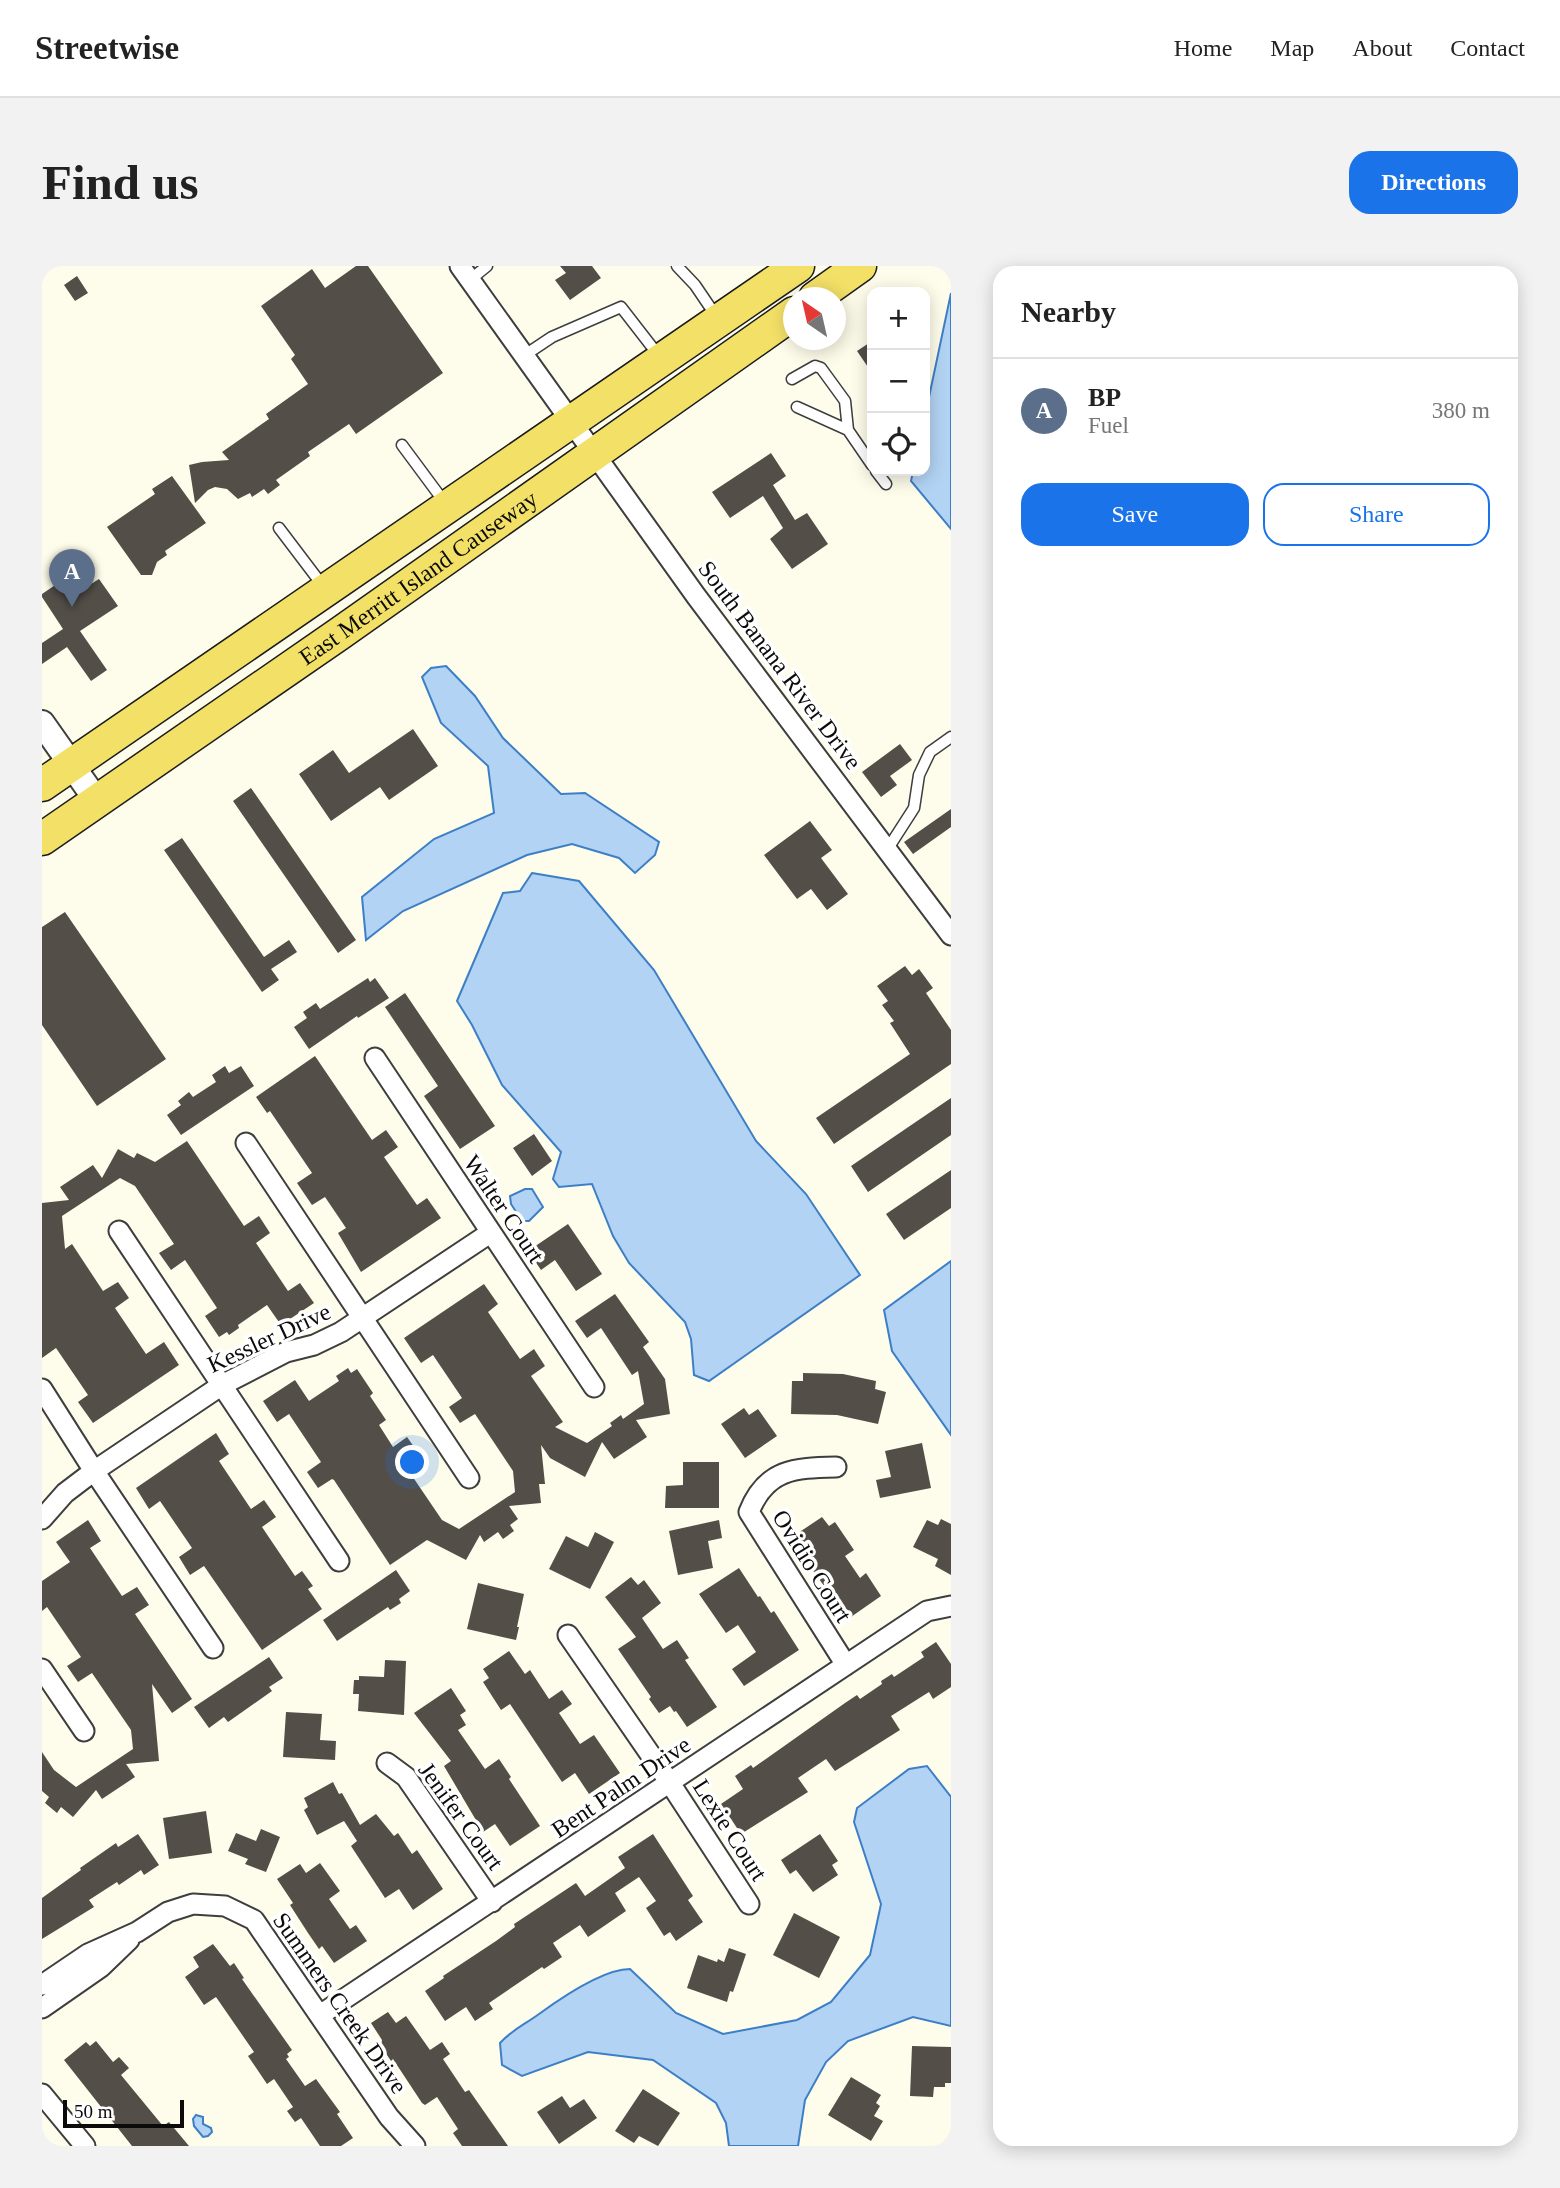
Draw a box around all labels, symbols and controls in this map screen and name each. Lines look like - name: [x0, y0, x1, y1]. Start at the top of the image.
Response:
- text: Streetwise: [35, 30, 179, 66]
- text: Home: [1174, 35, 1232, 61]
- text: Map: [1270, 35, 1314, 61]
- text: About: [1352, 35, 1412, 61]
- text: Contact: [1450, 35, 1525, 61]
- button: Directions: [1349, 151, 1518, 214]
- text: Find us: [42, 155, 199, 210]
- north arrow: [783, 287, 846, 350]
- map controls: [867, 287, 930, 476]
- button: +: [867, 287, 930, 350]
- text: Nearby: [1021, 295, 1116, 328]
- button: −: [867, 350, 930, 413]
- text: BP: [1088, 383, 1121, 412]
- text: A: [1036, 398, 1052, 423]
- text: 380 m: [1432, 398, 1490, 423]
- button: locate: [867, 413, 930, 476]
- text: Fuel: [1088, 413, 1129, 438]
- button: Save: [1021, 483, 1249, 546]
- button: Share: [1263, 483, 1490, 546]
- street label: East Merritt Island Causeway: [294, 485, 542, 670]
- pin: A: [49, 549, 95, 607]
- street label: South Banana River Drive: [693, 556, 867, 774]
- street label: Walter Court: [459, 1150, 550, 1268]
- street label: Kessler Drive: [203, 1298, 335, 1378]
- your location: [395, 1445, 429, 1479]
- street label: Ovidio Court: [767, 1505, 857, 1627]
- street label: Bent Palm Drive: [547, 1731, 695, 1843]
- street label: Jenifer Court: [413, 1757, 509, 1875]
- street label: Lexie Court: [688, 1775, 772, 1886]
- street label: Summers Creek Drive: [268, 1908, 412, 2098]
- scale bar: [63, 2097, 184, 2129]
- text: 50 m: [74, 2101, 113, 2122]

